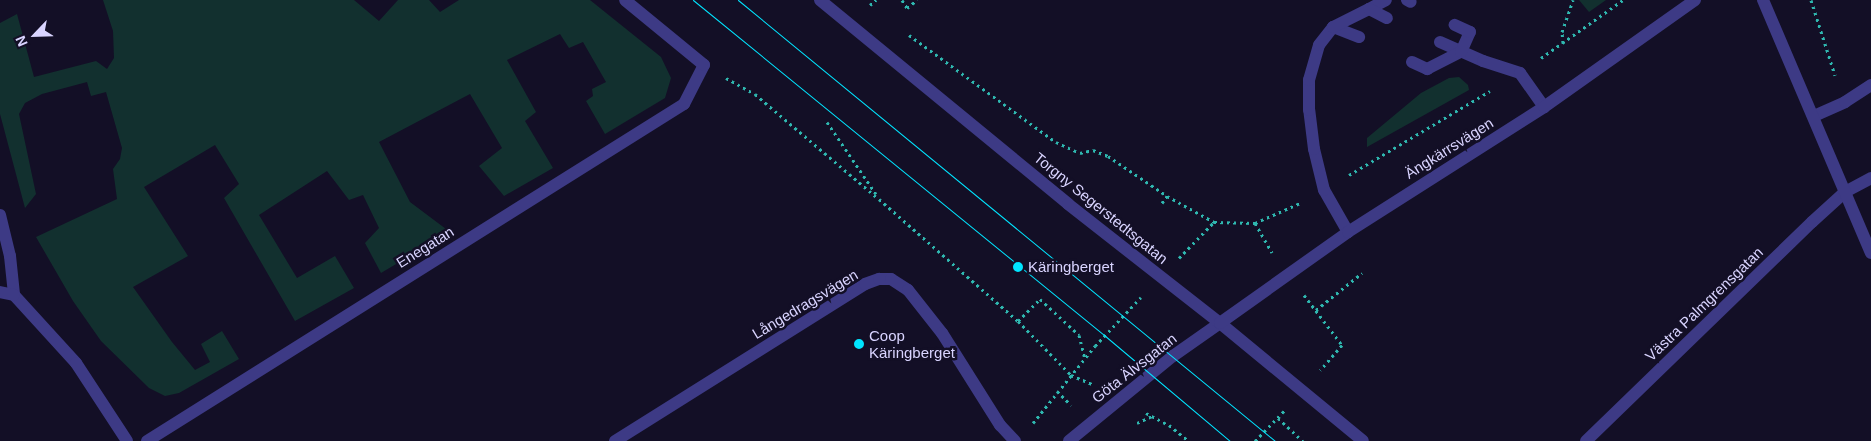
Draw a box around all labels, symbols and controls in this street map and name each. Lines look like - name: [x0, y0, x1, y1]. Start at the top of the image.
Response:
- north arrow: [10, 10, 60, 60]
- text: N: [12, 33, 31, 49]
- street label: Ängkärrsvägen: [1401, 114, 1497, 182]
- street label: Torgny Segerstedtsgatan: [1031, 149, 1171, 267]
- street label: Enegatan: [393, 222, 457, 272]
- street label: Västra Palmgrensgatan: [1641, 243, 1767, 365]
- place label: Käringberget: [1028, 258, 1114, 276]
- marker: Käringberget: [1012, 261, 1024, 273]
- street label: Långedragsvägen: [749, 265, 861, 343]
- place label: Coop Käringberget: [869, 326, 955, 361]
- street label: Göta Älvsgatan: [1088, 329, 1180, 407]
- marker: Coop Käringberget: [853, 338, 865, 350]

